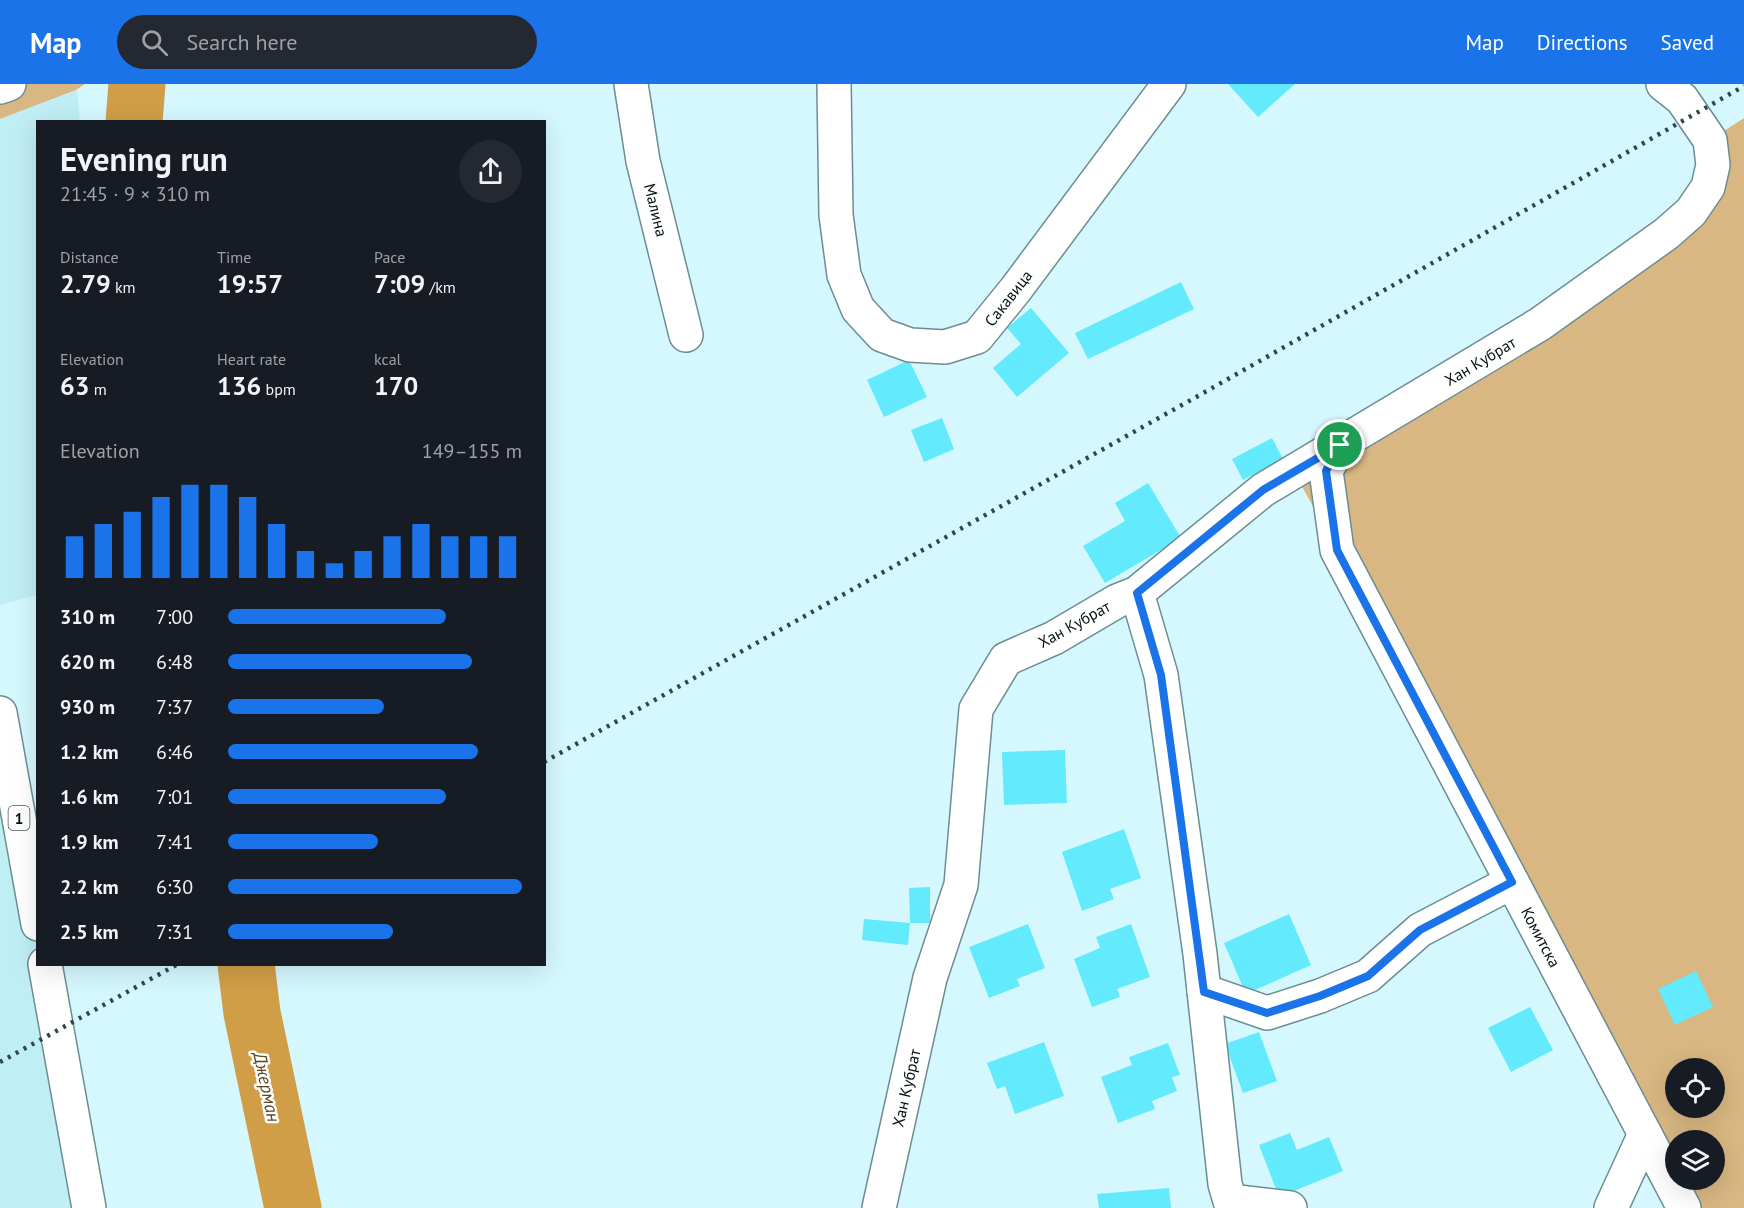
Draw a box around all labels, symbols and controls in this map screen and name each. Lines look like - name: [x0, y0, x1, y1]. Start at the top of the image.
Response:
- search box: [117, 15, 537, 69]
- text: Map: [30, 24, 81, 61]
- icon: search: [138, 26, 171, 59]
- text: Search here: [186, 28, 297, 56]
- text: Map: [1465, 29, 1504, 56]
- text: Directions: [1537, 29, 1628, 56]
- text: Saved: [1661, 29, 1714, 56]
- text: Evening run: [60, 137, 228, 180]
- button: share: [459, 140, 522, 203]
- text: 21:45 · 9 × 310 m: [60, 181, 210, 207]
- street label: Малина: [640, 181, 672, 239]
- text: Distance: [60, 247, 119, 267]
- text: Time: [217, 247, 251, 267]
- text: Pace: [374, 247, 405, 267]
- street label: Сакавица: [980, 266, 1036, 330]
- text: 2.79: [60, 267, 111, 300]
- text: 19:57: [217, 267, 283, 300]
- text: 7:09: [374, 267, 425, 300]
- text: km: [111, 277, 136, 297]
- text: /km: [425, 277, 456, 297]
- street label: Хан Кубрат: [1441, 332, 1520, 390]
- text: Elevation: [60, 349, 124, 369]
- text: Heart rate: [217, 349, 286, 369]
- text: kcal: [374, 349, 401, 369]
- text: 63: [60, 369, 89, 402]
- text: 136: [217, 369, 261, 402]
- text: 170: [374, 369, 418, 402]
- text: m: [89, 379, 107, 399]
- text: bpm: [261, 379, 296, 399]
- pin: [1314, 419, 1365, 470]
- icon: arrive: [1323, 428, 1356, 461]
- text: Elevation: [60, 438, 140, 464]
- text: 149–155 m: [422, 438, 522, 464]
- street label: Хан Кубрат: [1034, 596, 1114, 652]
- text: 310 m: [60, 604, 115, 630]
- text: 7:00: [156, 604, 193, 630]
- text: 620 m: [60, 649, 115, 675]
- text: 6:48: [156, 649, 193, 675]
- text: 930 m: [60, 694, 115, 720]
- text: 7:37: [156, 694, 193, 720]
- text: 1.2 km: [60, 739, 119, 765]
- text: 6:46: [156, 739, 193, 765]
- text: 1.6 km: [60, 784, 119, 810]
- text: 7:01: [156, 784, 193, 810]
- road number: 1: [8, 806, 29, 830]
- text: 1.9 km: [60, 829, 119, 855]
- text: 7:41: [156, 829, 193, 855]
- text: 2.2 km: [60, 874, 119, 900]
- text: 6:30: [156, 874, 193, 900]
- street label: Комитска: [1517, 903, 1565, 971]
- text: 2.5 km: [60, 919, 119, 945]
- text: 7:31: [156, 919, 193, 945]
- street label: Хан Кубрат: [887, 1046, 925, 1129]
- water label: Джерман: [248, 1048, 286, 1125]
- map controls: [1665, 1058, 1725, 1190]
- button: locate: [1665, 1058, 1725, 1118]
- button: layers: [1665, 1130, 1725, 1190]

